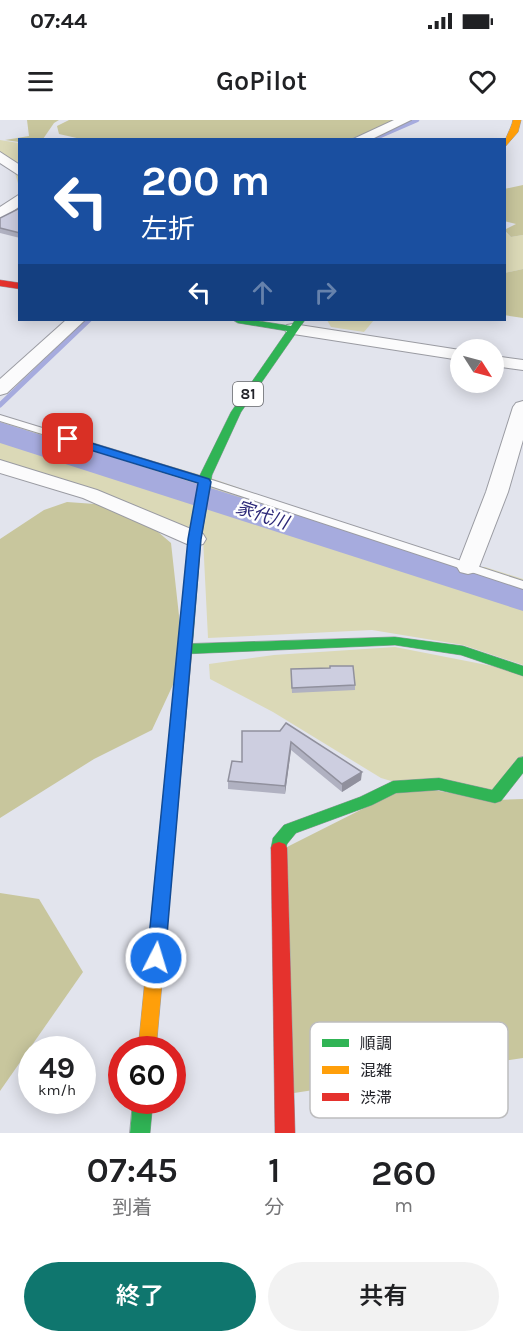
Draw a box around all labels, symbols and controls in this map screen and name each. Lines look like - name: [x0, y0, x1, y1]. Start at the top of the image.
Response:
- text: 07:44: [30, 8, 87, 34]
- icon: menu: [24, 65, 57, 98]
- text: GoPilot: [216, 65, 307, 97]
- icon: heart: [466, 65, 499, 98]
- text: 200 m: [141, 156, 270, 206]
- icon: left: [42, 162, 120, 240]
- text: 左折: [141, 213, 195, 245]
- icon: left: [183, 276, 216, 309]
- icon: ahead: [246, 276, 279, 309]
- icon: right: [309, 276, 342, 309]
- north arrow: [450, 339, 504, 393]
- map controls: [450, 339, 504, 393]
- road number: 81: [233, 382, 263, 406]
- pin: [42, 413, 93, 464]
- icon: arrive: [51, 422, 84, 455]
- water label: 家代川: [233, 496, 293, 534]
- position arrow: [124, 926, 188, 990]
- legend: [310, 1022, 508, 1118]
- text: 順調: [360, 1034, 392, 1053]
- speed limit sign: 60: [108, 1036, 186, 1114]
- text: 49: [39, 1050, 75, 1086]
- text: 混雑: [360, 1061, 392, 1080]
- text: km/h: [38, 1081, 76, 1099]
- text: 渋滞: [360, 1088, 392, 1107]
- text: 07:45: [87, 1149, 178, 1191]
- text: 1: [268, 1149, 281, 1191]
- text: 260: [371, 1152, 436, 1194]
- text: m: [394, 1194, 413, 1217]
- text: 到着: [112, 1196, 152, 1219]
- text: 分: [264, 1196, 284, 1219]
- button: 終了: [24, 1262, 256, 1331]
- button: 共有: [268, 1262, 499, 1331]

